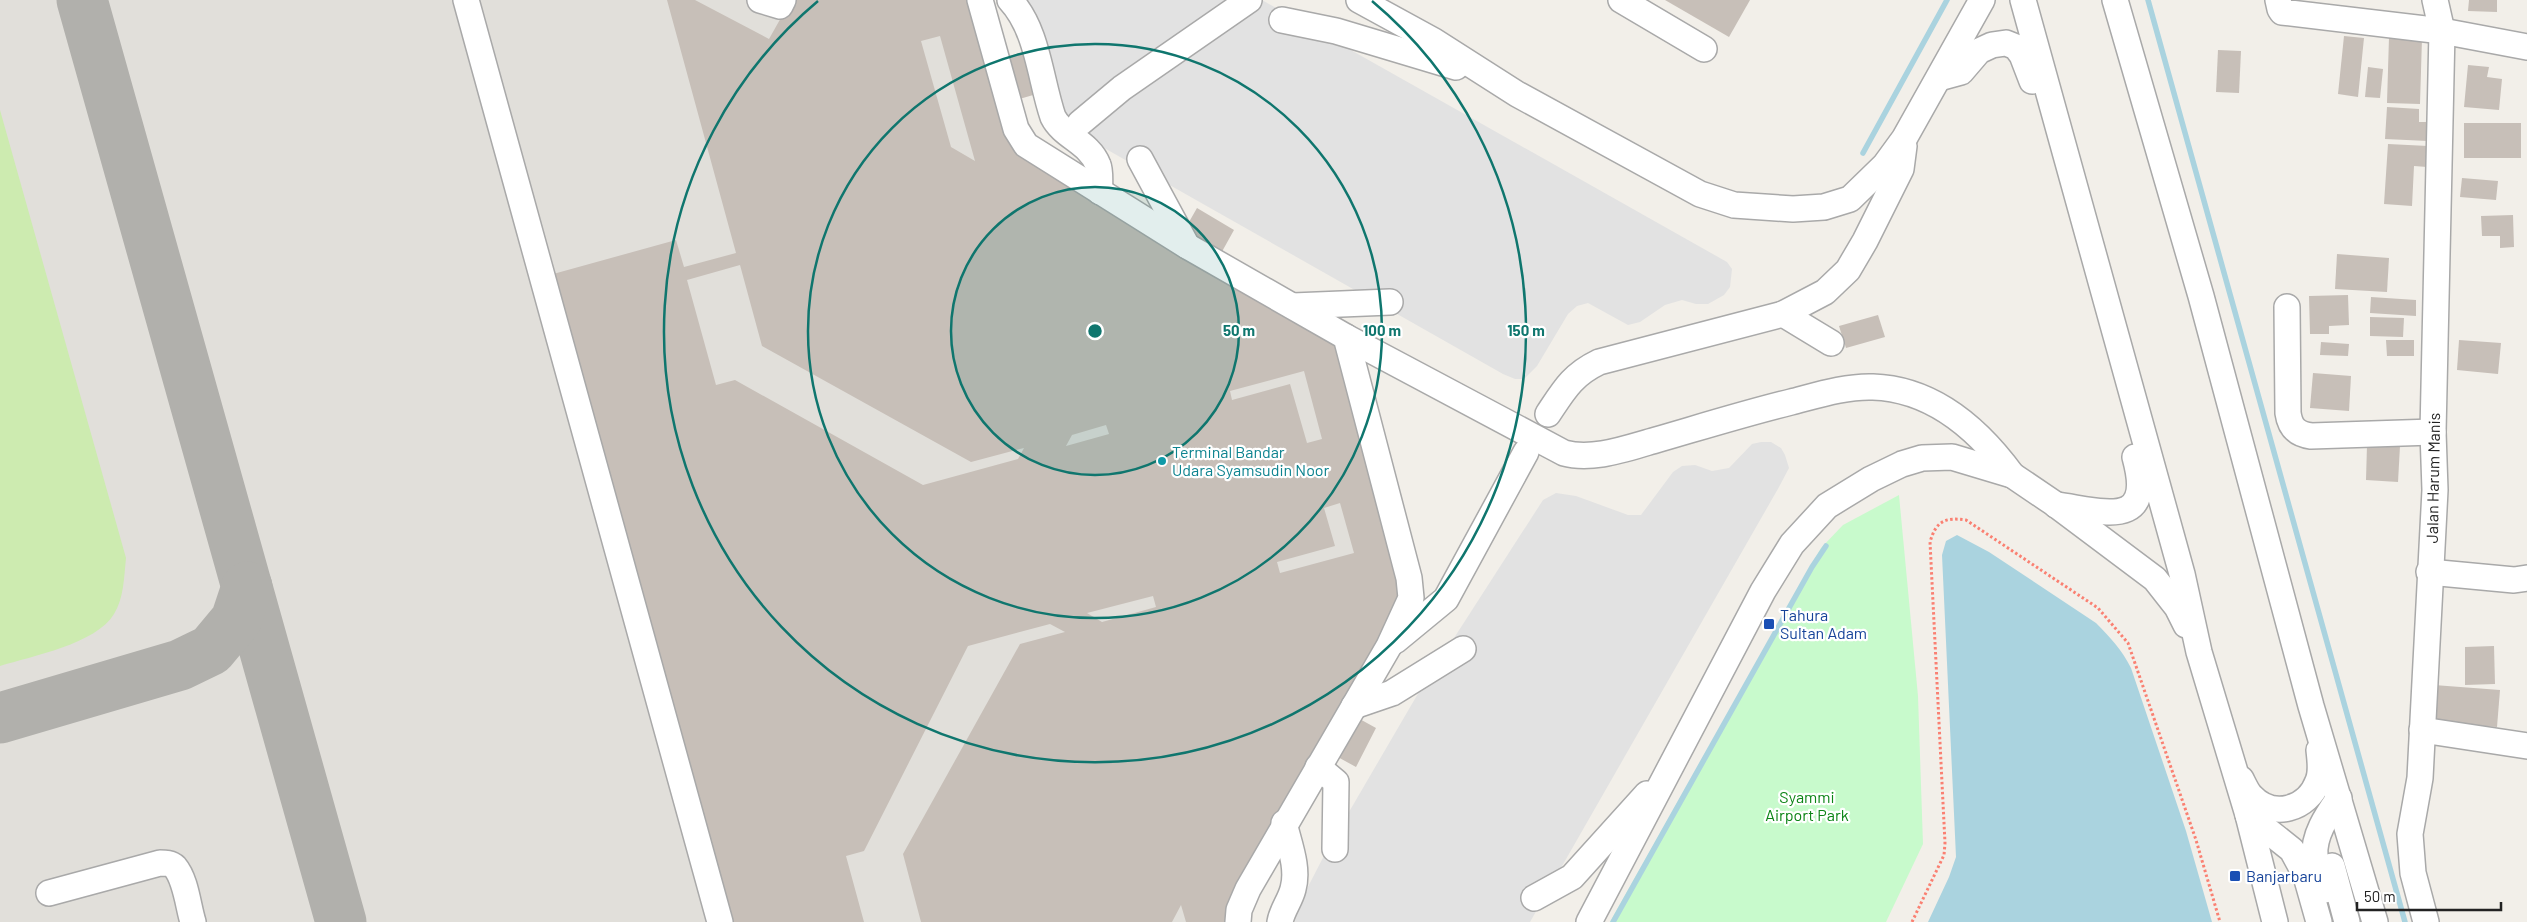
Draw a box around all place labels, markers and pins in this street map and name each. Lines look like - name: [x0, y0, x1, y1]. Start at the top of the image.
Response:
- centre of rings: [1086, 322, 1104, 340]
- place label: Terminal Bandar Udara Syamsudin Noor: [1172, 442, 1330, 479]
- marker: Terminal Bandar Udara Syamsudin Noor: [1156, 455, 1168, 467]
- place label: Tahura Sultan Adam: [1780, 605, 1867, 642]
- marker: Tahura Sultan Adam: [1762, 617, 1776, 631]
- place label: Banjarbaru: [2246, 866, 2322, 885]
- marker: Banjarbaru: [2228, 869, 2242, 883]

